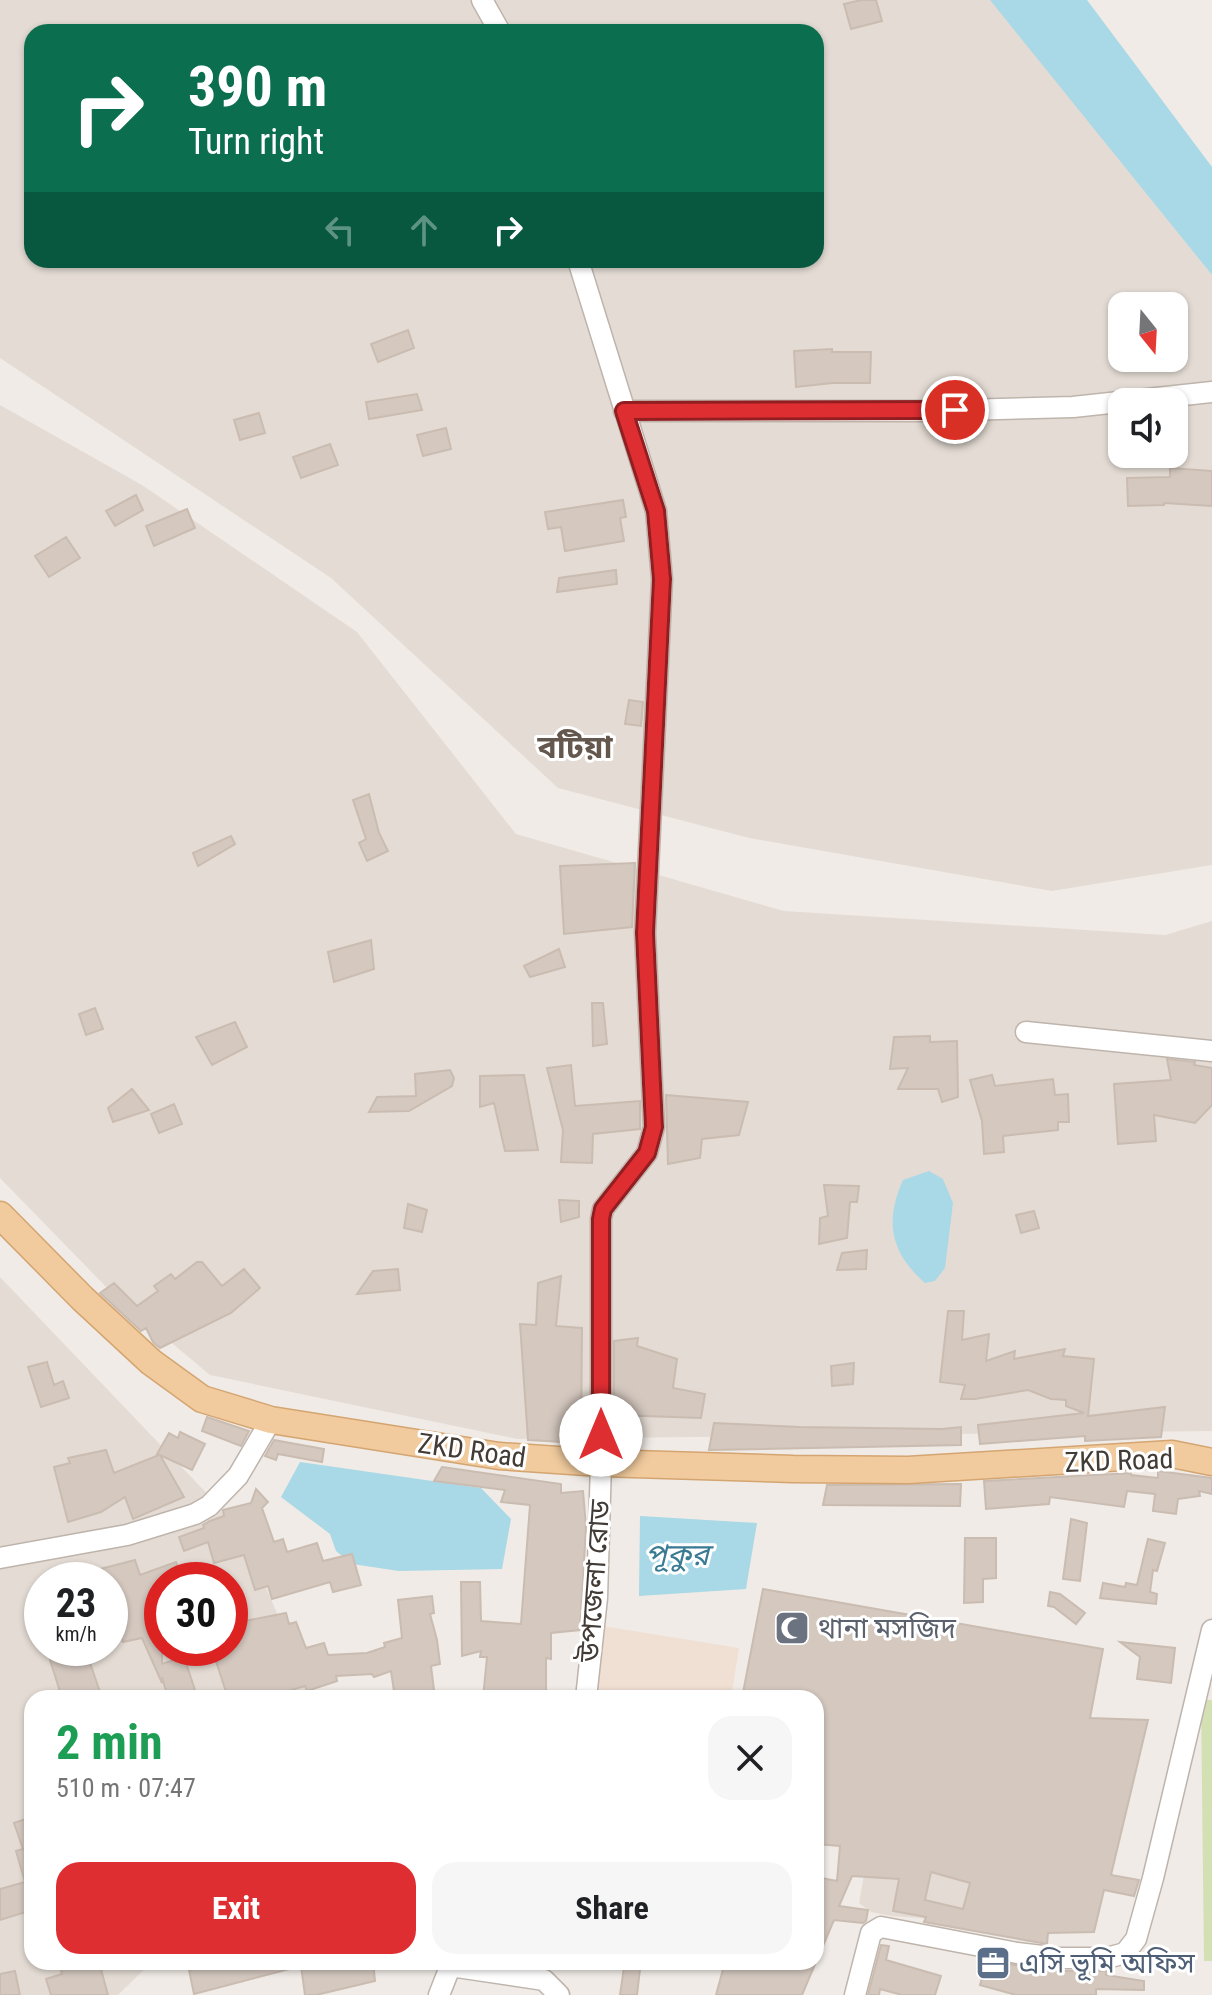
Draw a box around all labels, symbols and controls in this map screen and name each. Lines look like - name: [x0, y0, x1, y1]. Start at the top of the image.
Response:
- text: 390 m: [188, 54, 327, 120]
- icon: right: [56, 56, 160, 160]
- text: Turn right: [188, 121, 324, 163]
- icon: left: [318, 208, 362, 252]
- icon: ahead: [402, 208, 446, 252]
- icon: right: [486, 208, 530, 252]
- north arrow: [1108, 292, 1188, 372]
- map controls: [1108, 292, 1188, 468]
- pin: [921, 376, 989, 444]
- icon: arrive: [933, 388, 977, 432]
- button: sound: [1108, 388, 1188, 468]
- district label: বটিয়া: [537, 728, 613, 766]
- position arrow: [559, 1393, 643, 1477]
- street label: ZKD Road: [416, 1427, 528, 1474]
- street label: ZKD Road: [1064, 1442, 1174, 1479]
- street label: উপজেলা রোড: [572, 1498, 617, 1664]
- water label: পূকুর: [645, 1537, 714, 1573]
- speed limit sign: 30: [144, 1562, 248, 1666]
- text: 23: [56, 1580, 96, 1627]
- mosque icon: থানা মসজিদ: [773, 1609, 811, 1647]
- place label: থানা মসজিদ: [818, 1612, 956, 1645]
- text: km/h: [55, 1622, 97, 1646]
- text: 2 min: [56, 1714, 163, 1771]
- button: close: [708, 1716, 792, 1800]
- text: 510 m · 07:47: [56, 1773, 196, 1803]
- button: Exit: [56, 1862, 416, 1954]
- button: Share: [432, 1862, 792, 1954]
- office icon: এসি ভূমি অফিস: [974, 1944, 1012, 1982]
- place label: এসি ভূমি অফিস: [1019, 1947, 1195, 1981]

